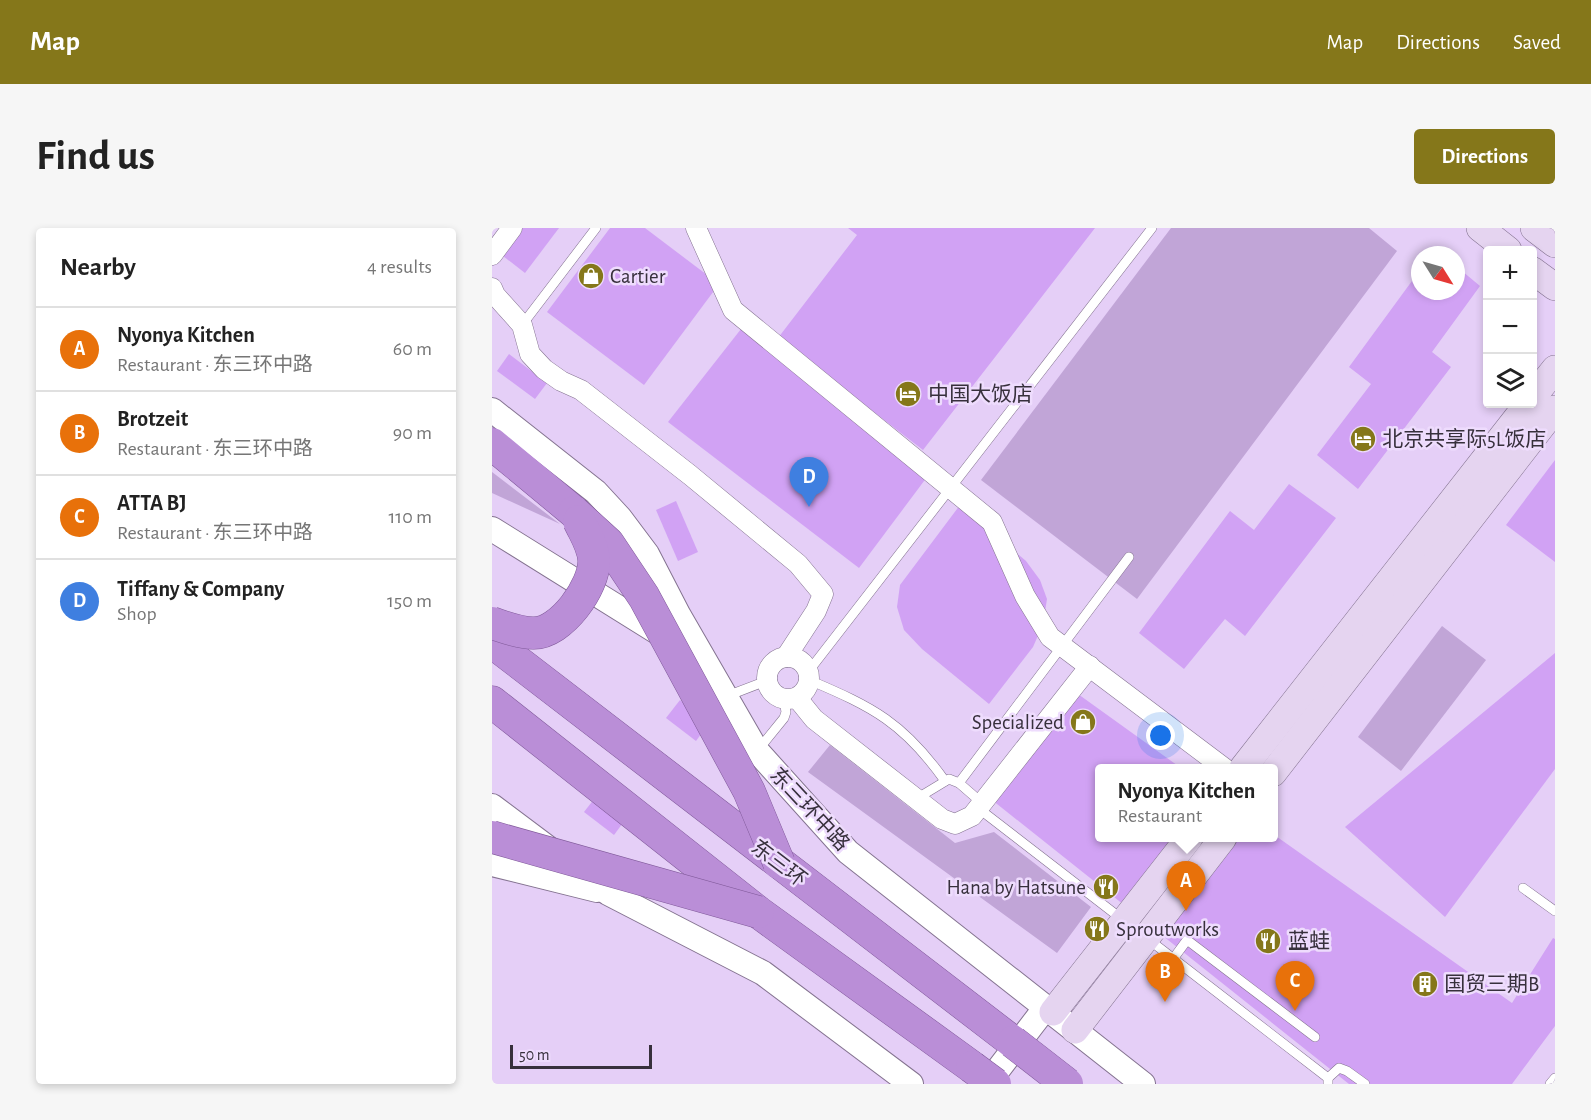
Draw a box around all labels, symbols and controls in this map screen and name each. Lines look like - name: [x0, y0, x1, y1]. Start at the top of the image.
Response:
- text: Map: [30, 28, 80, 56]
- text: Map: [1327, 32, 1363, 53]
- text: Directions: [1396, 32, 1480, 53]
- text: Saved: [1513, 32, 1561, 53]
- button: Directions: [1414, 129, 1555, 184]
- text: Find us: [36, 135, 155, 177]
- north arrow: [1411, 246, 1465, 300]
- map controls: [1483, 246, 1537, 408]
- button: +: [1483, 246, 1537, 300]
- text: Nearby: [60, 254, 136, 280]
- text: 4 results: [367, 257, 432, 277]
- shop icon: Cartier: [576, 261, 606, 291]
- place label: Cartier: [610, 266, 666, 287]
- button: −: [1483, 300, 1537, 354]
- text: Nyonya Kitchen: [117, 324, 255, 346]
- text: A: [74, 339, 86, 359]
- text: 60 m: [393, 339, 432, 359]
- button: layers: [1483, 354, 1537, 408]
- text: Restaurant · 东三环中路: [117, 355, 313, 375]
- hotel icon: 中国大饭店: [893, 379, 923, 409]
- place label: 中国大饭店: [928, 383, 1033, 405]
- text: Brotzeit: [117, 408, 188, 430]
- text: B: [74, 423, 85, 443]
- text: 90 m: [393, 423, 432, 443]
- hotel icon: 北京共享际5L饭店: [1348, 424, 1378, 454]
- place label: 北京共享际5L饭店: [1382, 428, 1547, 450]
- text: Restaurant · 东三环中路: [117, 439, 313, 459]
- pin: D: [790, 458, 828, 507]
- text: ATTA BJ: [117, 492, 187, 514]
- text: C: [74, 507, 85, 527]
- text: 110 m: [388, 507, 432, 527]
- text: Restaurant · 东三环中路: [117, 523, 313, 543]
- text: Tiffany & Company: [117, 578, 284, 600]
- text: D: [73, 591, 86, 611]
- text: 150 m: [387, 591, 432, 611]
- text: Shop: [117, 604, 157, 624]
- shop icon: Specialized: [1068, 707, 1098, 737]
- place label: Specialized: [972, 712, 1064, 733]
- your location: [1146, 721, 1175, 750]
- street label: 东三环中路: [766, 763, 854, 855]
- popup: [1095, 764, 1278, 842]
- text: Nyonya Kitchen: [1118, 780, 1255, 802]
- text: Restaurant: [1118, 806, 1202, 826]
- street label: 东三环: [747, 835, 811, 891]
- pin: A: [1166, 862, 1206, 911]
- restaurant icon: Hana by Hatsune: [1091, 872, 1121, 902]
- place label: Hana by Hatsune: [946, 877, 1086, 898]
- restaurant icon: Sproutworks: [1082, 914, 1112, 944]
- place label: Sproutworks: [1116, 919, 1219, 940]
- restaurant icon: 蓝蛙: [1253, 926, 1283, 956]
- place label: 蓝蛙: [1288, 930, 1330, 952]
- pin: B: [1146, 952, 1184, 1002]
- pin: C: [1276, 962, 1314, 1011]
- building icon: 国贸三期B: [1410, 969, 1440, 999]
- place label: 国贸三期B: [1444, 973, 1539, 995]
- scale bar: [510, 1042, 652, 1070]
- text: 50 m: [519, 1047, 550, 1063]

